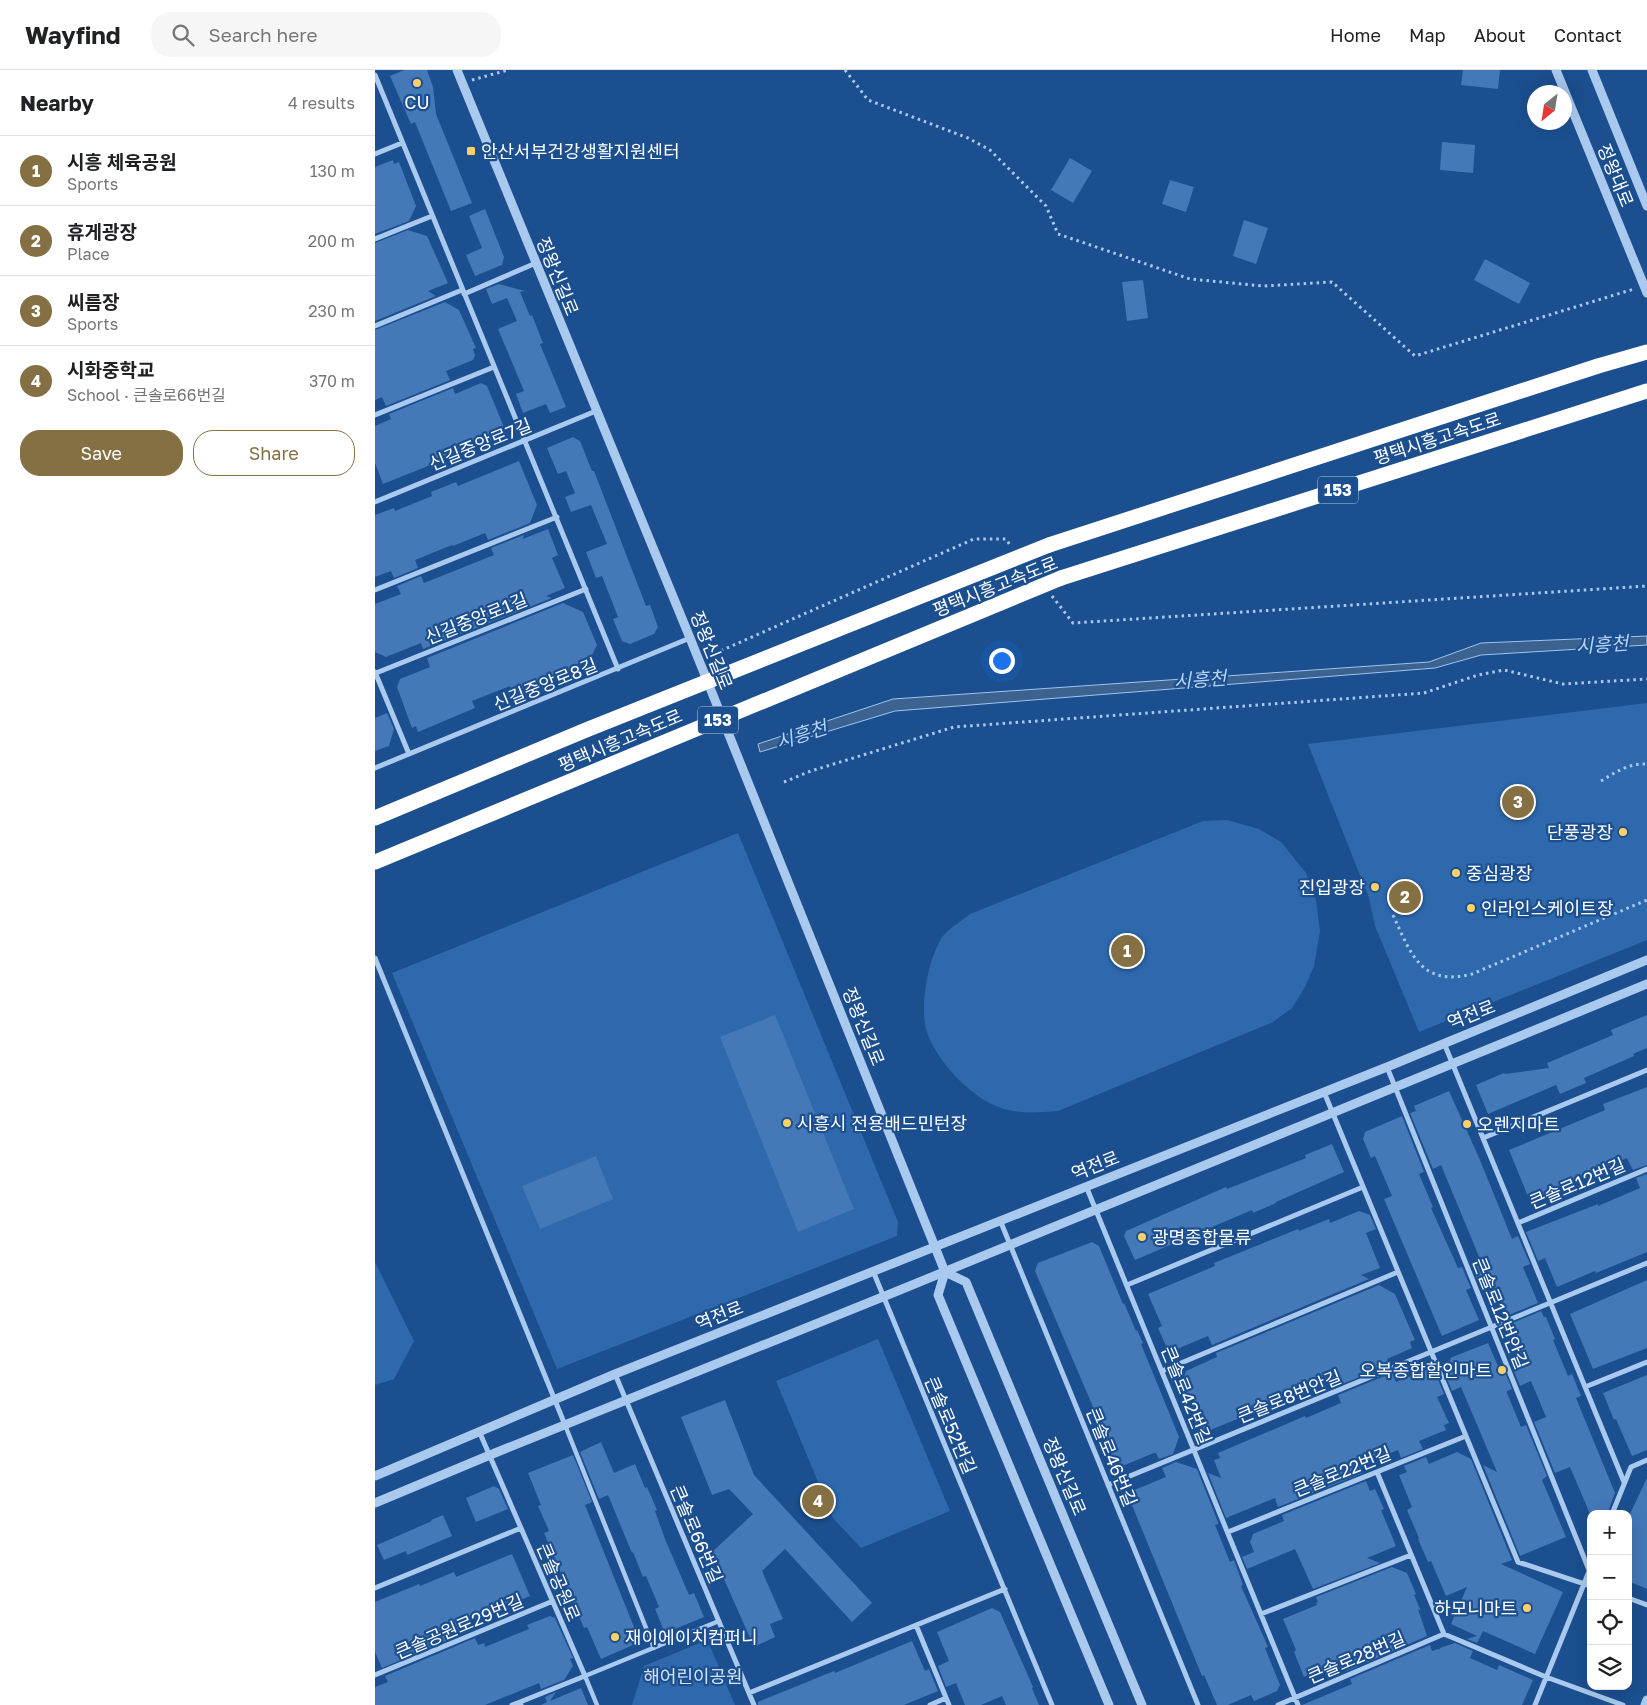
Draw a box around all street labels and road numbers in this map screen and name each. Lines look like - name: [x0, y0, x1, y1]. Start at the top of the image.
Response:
- street label: 정왕대로: [1593, 140, 1639, 210]
- street label: 정왕신길로: [532, 233, 584, 319]
- street label: 평택시흥고속도로: [1371, 407, 1503, 469]
- street label: 신길중앙로7길: [425, 413, 535, 475]
- road number: 153: [1318, 476, 1358, 504]
- street label: 평택시흥고속도로: [929, 551, 1061, 621]
- street label: 신길중앙로1길: [422, 588, 530, 648]
- street label: 정왕신길로: [686, 607, 738, 693]
- street label: 신길중앙로8길: [490, 653, 600, 715]
- street label: 평택시흥고속도로: [555, 704, 685, 776]
- road number: 153: [698, 706, 738, 734]
- street label: 정왕신길로: [838, 983, 890, 1069]
- street label: 역전로: [1444, 994, 1498, 1034]
- street label: 역전로: [1068, 1145, 1122, 1185]
- street label: 큰솔로12번길: [1526, 1153, 1628, 1213]
- street label: 큰솔로12번안길: [1469, 1254, 1533, 1372]
- street label: 역전로: [692, 1295, 746, 1335]
- street label: 큰솔로42번길: [1157, 1343, 1217, 1447]
- street label: 큰솔로8번안길: [1234, 1365, 1344, 1427]
- street label: 큰솔로52번길: [921, 1373, 981, 1477]
- street label: 큰솔로46번길: [1082, 1404, 1142, 1510]
- street label: 정왕신길로: [1039, 1434, 1091, 1518]
- street label: 큰솔로22번길: [1290, 1441, 1394, 1501]
- street label: 큰솔로66번길: [666, 1482, 728, 1586]
- street label: 큰솔공원로: [533, 1540, 585, 1624]
- street label: 큰솔공원로29번길: [392, 1589, 526, 1663]
- street label: 큰솔로28번길: [1304, 1627, 1408, 1687]

